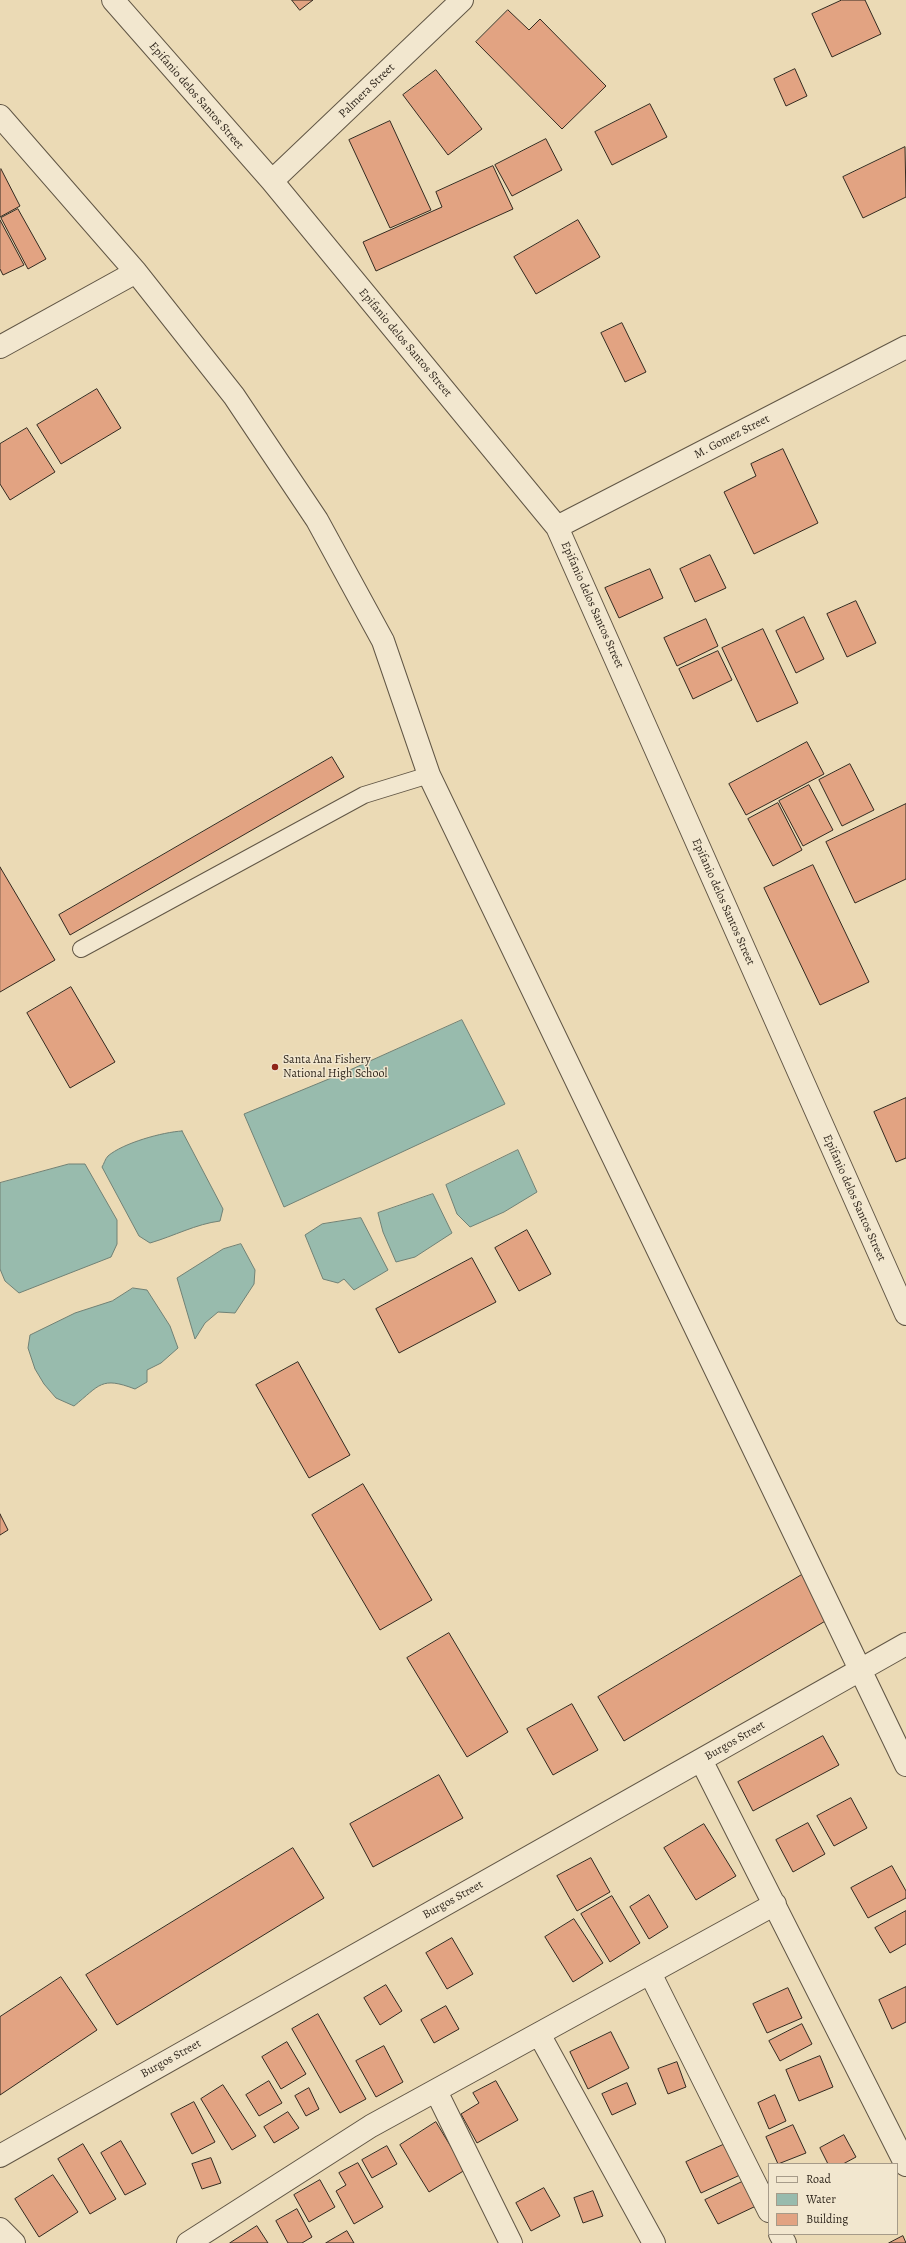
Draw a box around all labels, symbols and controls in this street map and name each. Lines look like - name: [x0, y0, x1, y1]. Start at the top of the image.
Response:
- street label: Epifanio delos Santos Street: [145, 39, 247, 153]
- street label: Palmera Street: [336, 61, 398, 121]
- street label: Epifanio delos Santos Street: [355, 286, 455, 400]
- street label: M. Gomez Street: [692, 412, 772, 462]
- street label: Epifanio delos Santos Street: [557, 539, 627, 671]
- street label: Epifanio delos Santos Street: [688, 836, 758, 968]
- place label: Santa Ana Fishery National High School: [283, 1053, 387, 1081]
- marker: Santa Ana Fishery National High School: [270, 1062, 280, 1072]
- street label: Epifanio delos Santos Street: [819, 1132, 889, 1264]
- street label: Burgos Street: [702, 1718, 768, 1764]
- street label: Burgos Street: [420, 1877, 486, 1923]
- street label: Burgos Street: [138, 2036, 204, 2082]
- legend: [768, 2163, 898, 2235]
- text: Road: [806, 2171, 831, 2187]
- text: Water: [806, 2191, 836, 2207]
- text: Building: [806, 2211, 848, 2227]

